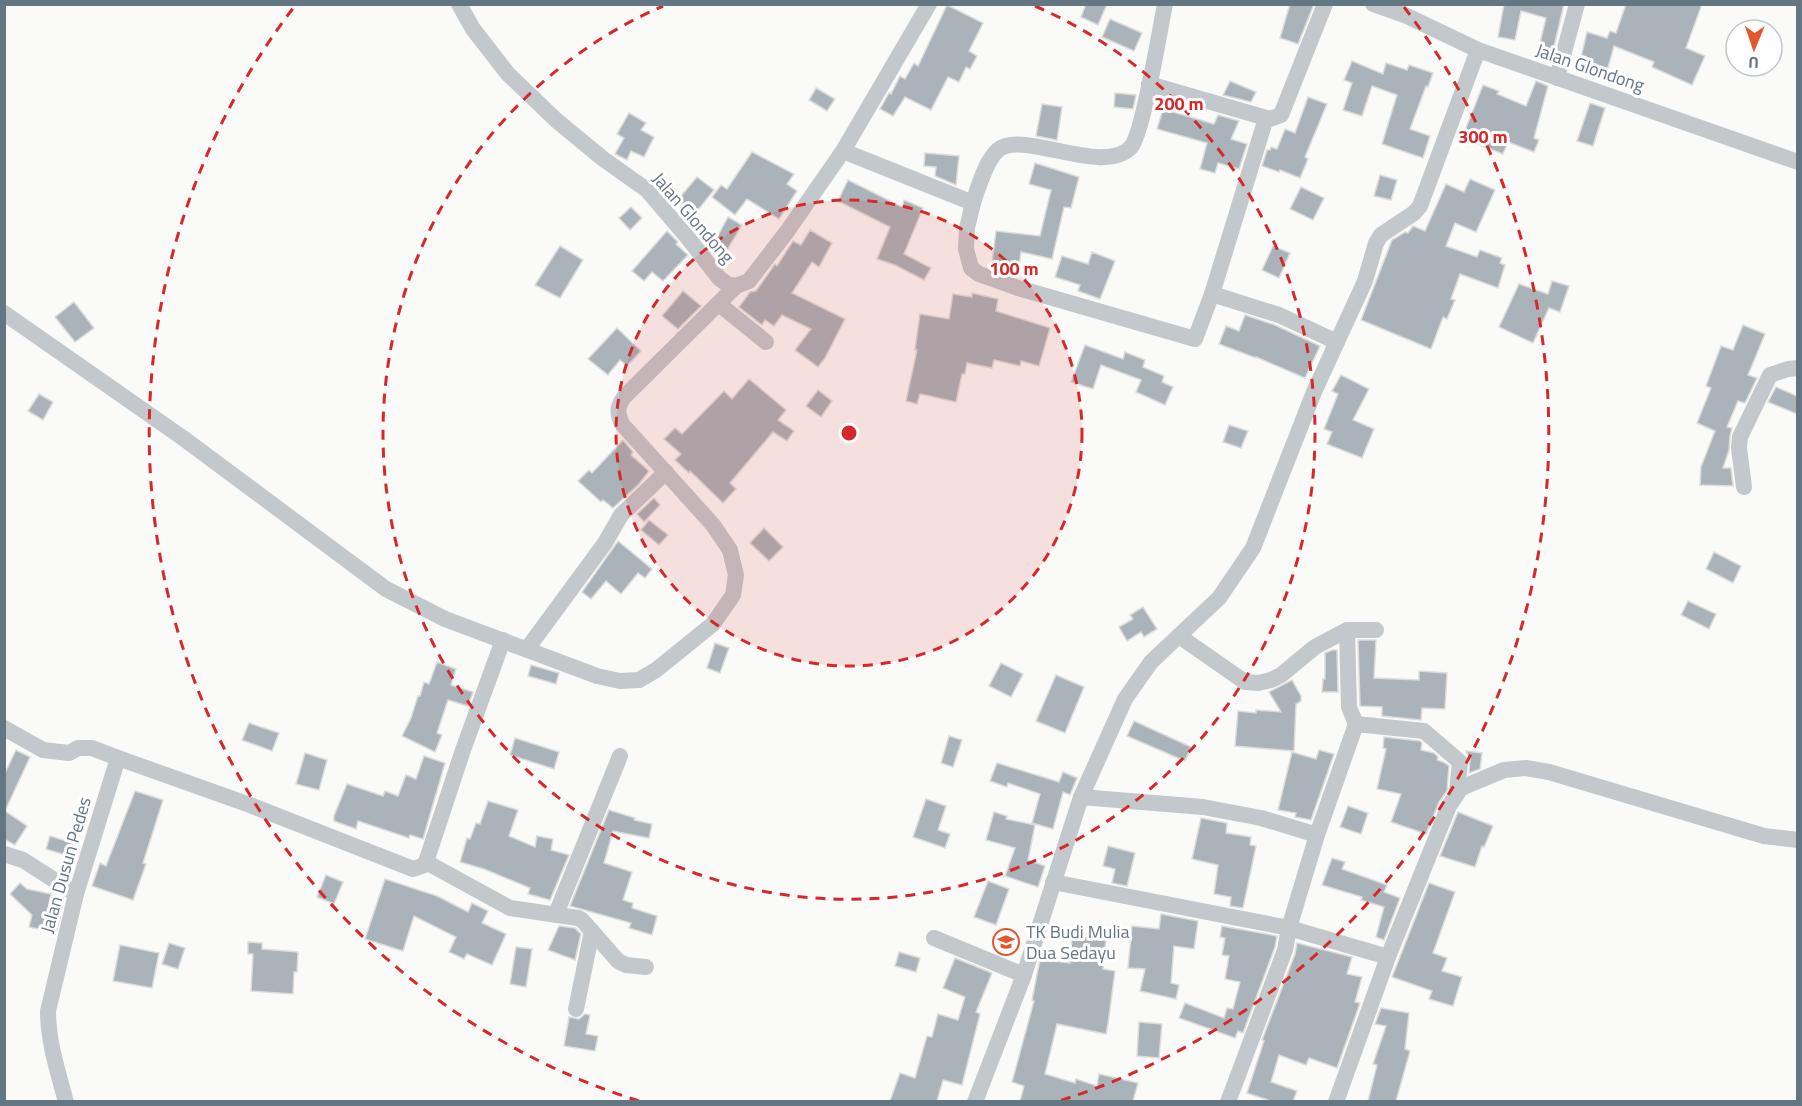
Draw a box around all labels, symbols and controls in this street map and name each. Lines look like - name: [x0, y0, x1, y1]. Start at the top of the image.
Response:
- north arrow: [1724, 18, 1784, 78]
- street label: Jalan Glondong: [1532, 36, 1648, 99]
- text: U: [1748, 51, 1759, 75]
- text: 200 m: [1154, 90, 1204, 117]
- text: 300 m: [1458, 123, 1508, 150]
- street label: Jalan Glondong: [646, 166, 741, 269]
- text: 100 m: [989, 255, 1039, 282]
- centre of rings: [839, 423, 859, 443]
- street label: Jalan Dusun Pedes: [33, 794, 98, 936]
- place label: TK Budi Mulia Dua Sedayu: [1026, 918, 1130, 966]
- school or university icon: TK Budi Mulia Dua Sedayu: [991, 927, 1021, 957]

